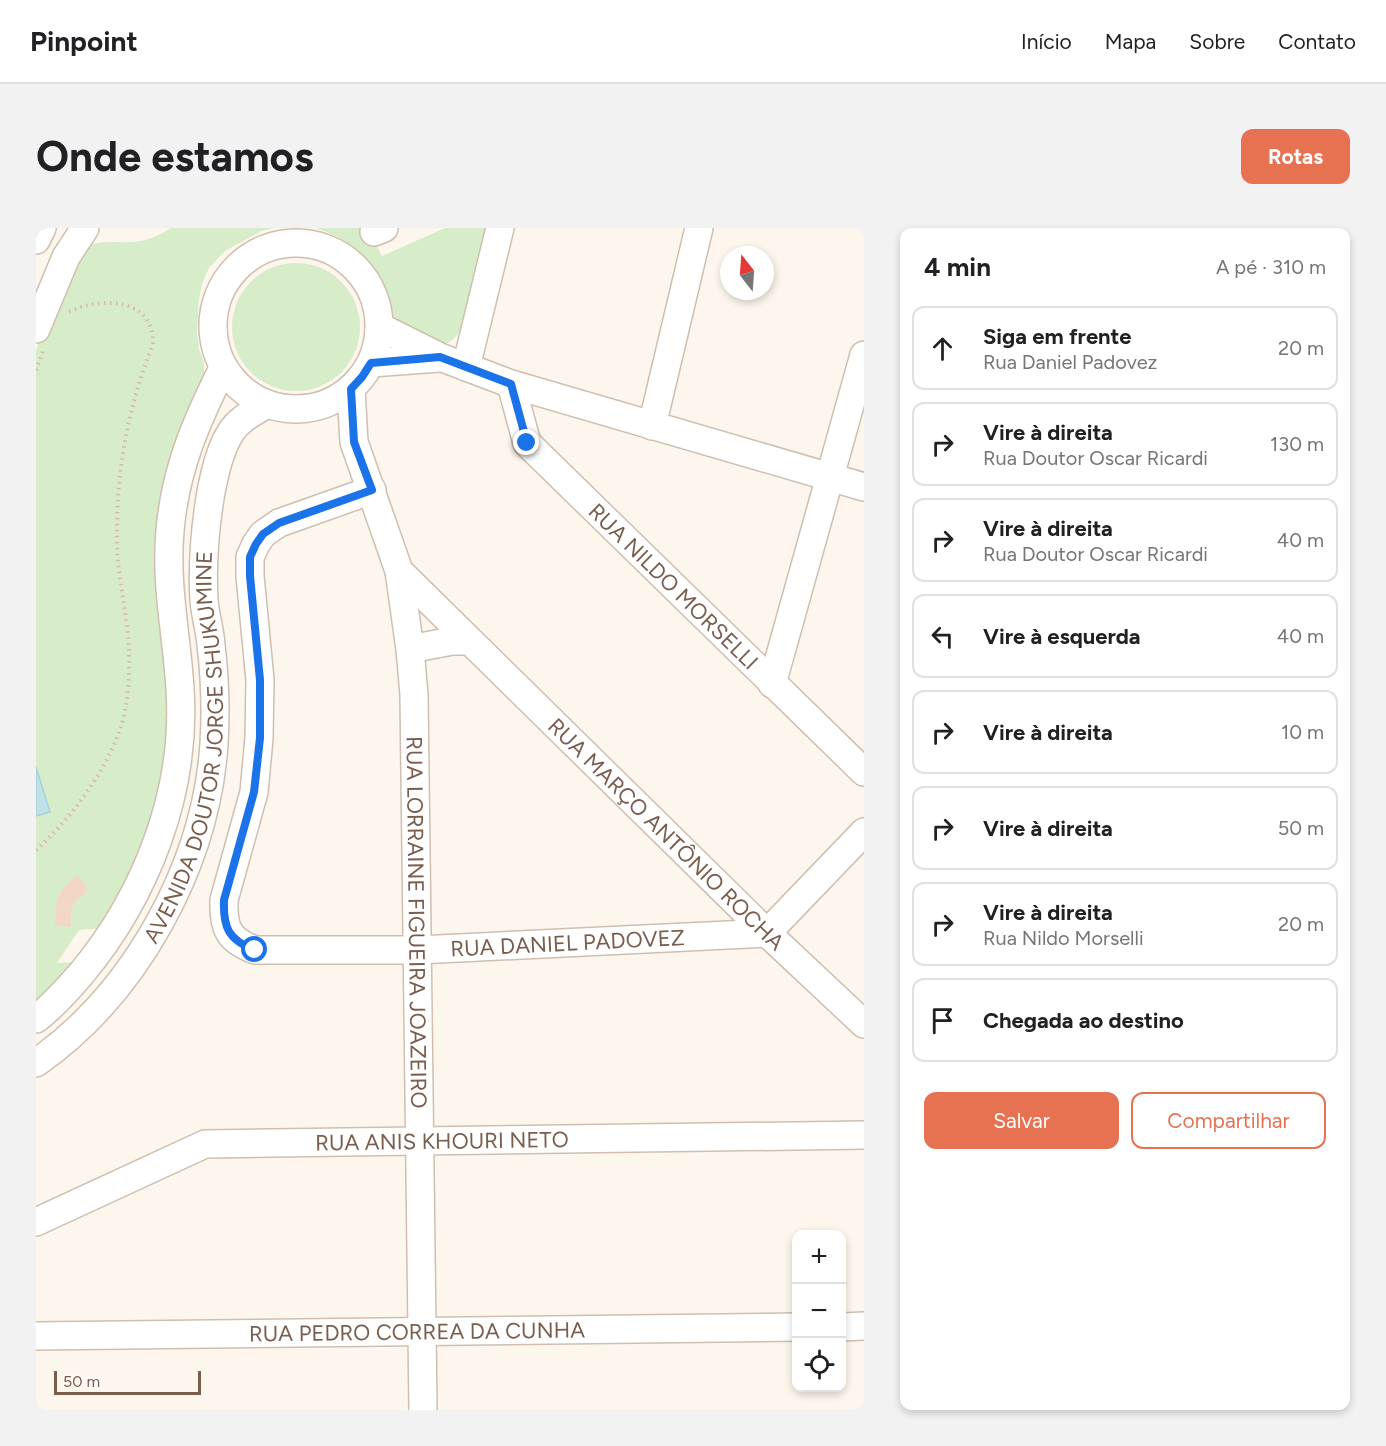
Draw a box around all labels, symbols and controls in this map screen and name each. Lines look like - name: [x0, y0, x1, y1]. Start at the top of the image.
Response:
- text: Pinpoint: [30, 24, 138, 58]
- text: Início: [1021, 29, 1072, 54]
- text: Mapa: [1105, 29, 1156, 54]
- text: Sobre: [1189, 29, 1245, 54]
- text: Contato: [1278, 29, 1356, 54]
- button: Rotas: [1241, 129, 1350, 184]
- text: Onde estamos: [36, 131, 314, 182]
- north arrow: [720, 246, 774, 300]
- text: 4 min: [924, 251, 991, 283]
- text: A pé · 310 m: [1216, 255, 1326, 279]
- text: Siga em frente: [983, 323, 1131, 350]
- icon: ahead: [926, 332, 959, 365]
- text: 20 m: [1278, 336, 1324, 360]
- text: Rua Daniel Padovez: [983, 350, 1157, 374]
- text: Vire à direita: [983, 419, 1113, 446]
- icon: right: [926, 428, 959, 461]
- route end: [513, 429, 539, 455]
- text: 130 m: [1270, 432, 1324, 456]
- text: Rua Doutor Oscar Ricardi: [983, 446, 1208, 470]
- street label: RUA NILDO MORSELLI: [583, 498, 764, 675]
- text: Vire à direita: [983, 515, 1113, 542]
- icon: right: [926, 524, 959, 557]
- text: 40 m: [1277, 528, 1324, 552]
- text: Rua Doutor Oscar Ricardi: [983, 542, 1208, 566]
- street label: AVENIDA DOUTOR JORGE SHUKUMINE: [138, 550, 229, 948]
- icon: left: [926, 620, 959, 653]
- text: Vire à esquerda: [983, 623, 1141, 650]
- text: 40 m: [1277, 624, 1324, 648]
- street label: RUA MARÇO ANTÔNIO ROCHA: [542, 712, 790, 956]
- icon: right: [926, 716, 959, 749]
- text: Vire à direita: [983, 719, 1113, 746]
- text: 10 m: [1281, 720, 1324, 744]
- street label: RUA LORRAINE FIGUEIRA JOAZEIRO: [401, 736, 432, 1109]
- icon: right: [926, 812, 959, 845]
- text: Vire à direita: [983, 815, 1113, 842]
- text: 50 m: [1278, 816, 1324, 840]
- text: Vire à direita: [983, 899, 1113, 926]
- icon: right: [926, 908, 959, 941]
- text: 20 m: [1278, 912, 1324, 936]
- street label: RUA DANIEL PADOVEZ: [450, 924, 685, 962]
- text: Rua Nildo Morselli: [983, 926, 1144, 950]
- route start: [241, 936, 267, 962]
- icon: arrive: [926, 1004, 959, 1037]
- text: Chegada ao destino: [983, 1007, 1184, 1034]
- button: Salvar: [924, 1092, 1119, 1149]
- button: Compartilhar: [1131, 1092, 1326, 1149]
- street label: RUA ANIS KHOURI NETO: [315, 1126, 569, 1156]
- map controls: [792, 1230, 846, 1392]
- button: +: [792, 1230, 846, 1284]
- button: −: [792, 1284, 846, 1338]
- street label: RUA PEDRO CORREA DA CUNHA: [249, 1316, 585, 1347]
- button: locate: [792, 1338, 846, 1392]
- scale bar: [54, 1368, 201, 1396]
- text: 50 m: [63, 1372, 100, 1391]

